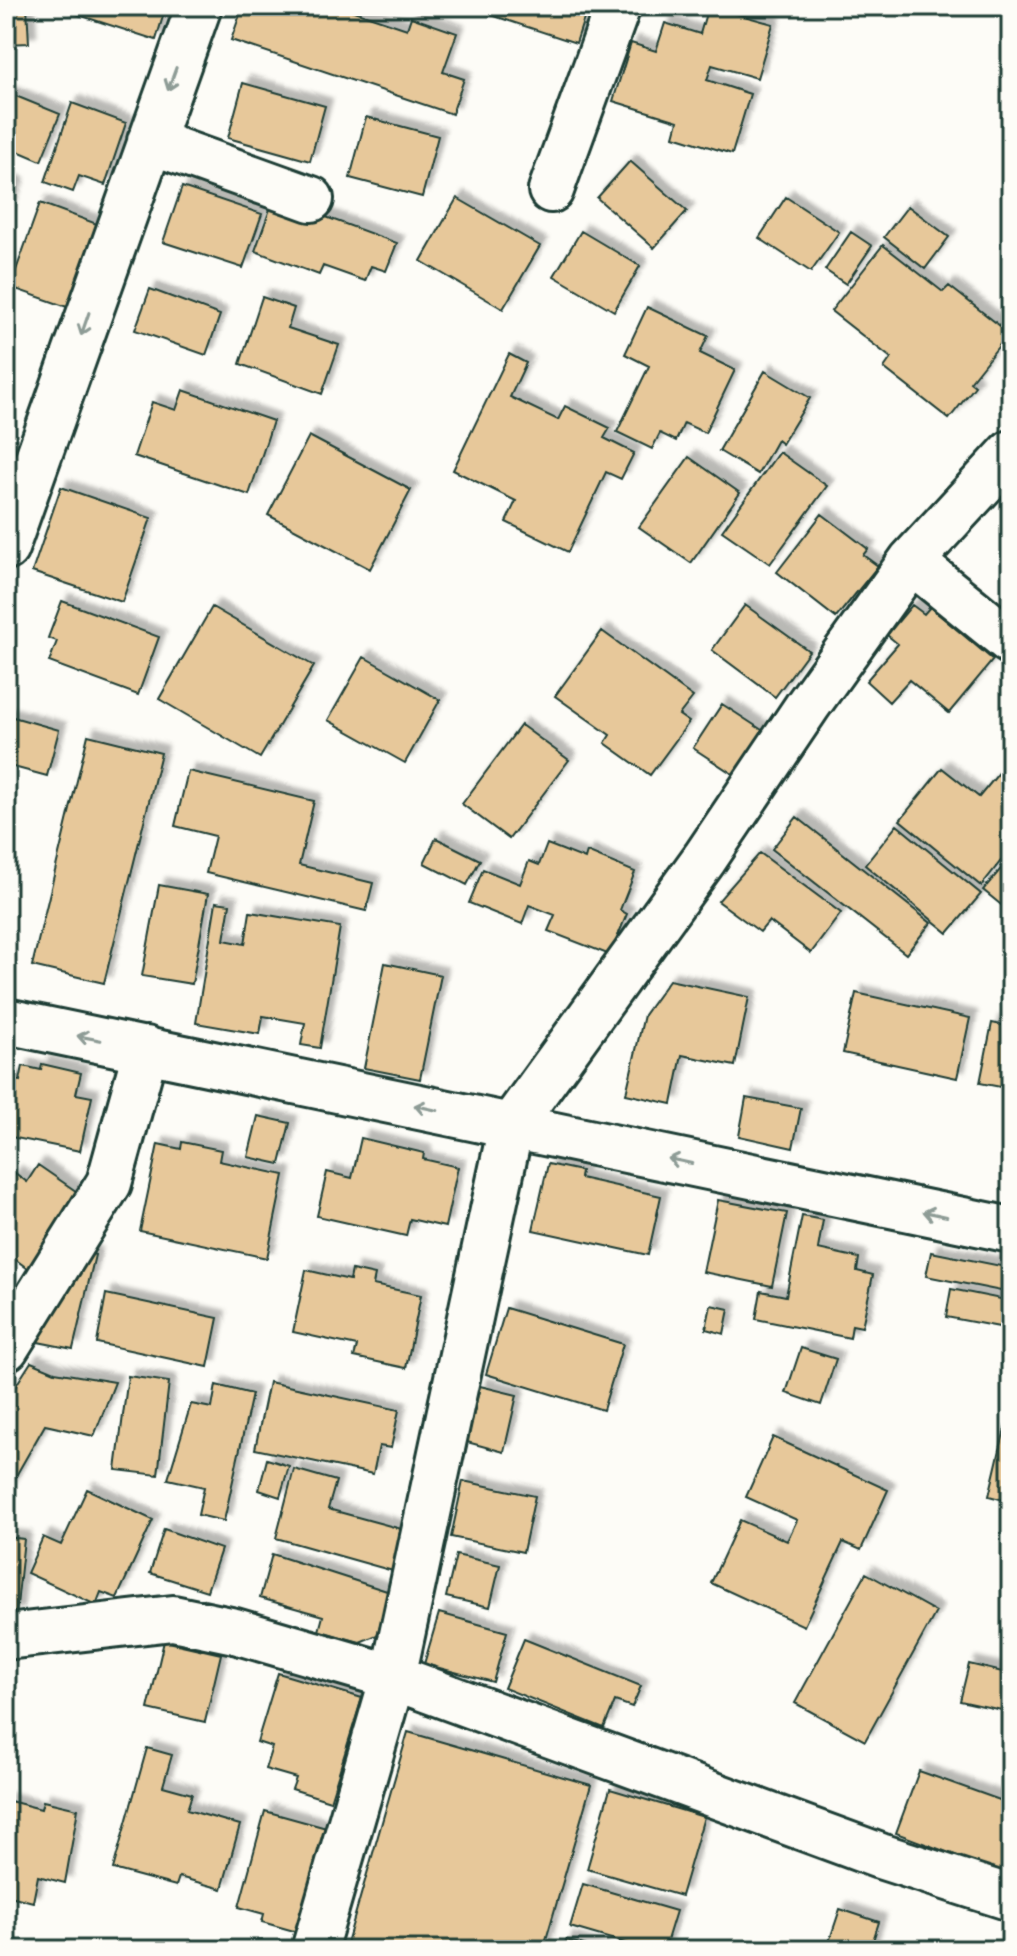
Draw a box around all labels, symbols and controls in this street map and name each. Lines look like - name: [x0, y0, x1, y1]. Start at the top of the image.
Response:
- one-way arrow: [164, 66, 179, 91]
- one-way arrow: [76, 311, 91, 336]
- one-way arrow: [77, 1029, 102, 1044]
- one-way arrow: [413, 1100, 439, 1115]
- one-way arrow: [668, 1153, 693, 1168]
- one-way arrow: [922, 1206, 948, 1221]

